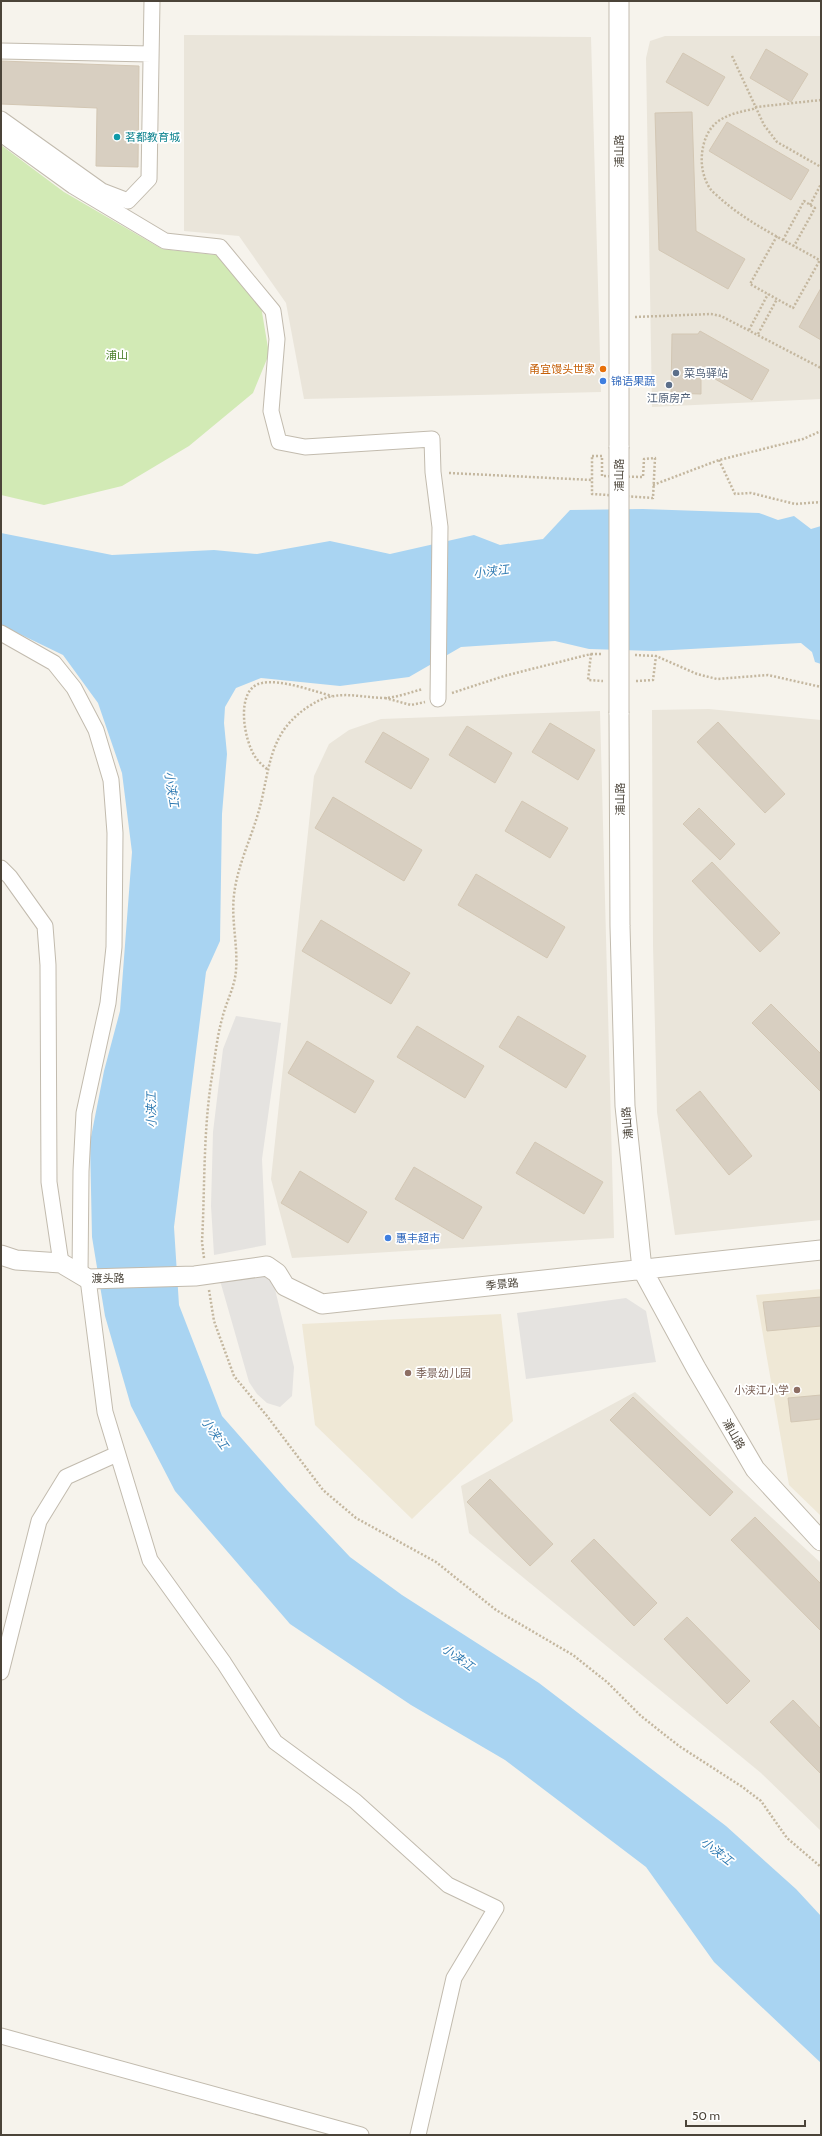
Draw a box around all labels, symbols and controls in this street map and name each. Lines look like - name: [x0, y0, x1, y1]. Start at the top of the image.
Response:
- place label: 茗都教育城: [125, 130, 180, 144]
- marker: 茗都教育城: [112, 132, 122, 142]
- street label: 浦山路: [612, 135, 626, 168]
- park label: 浦山: [106, 348, 128, 362]
- place label: 甬宜馒头世家: [529, 362, 595, 376]
- marker: 甬宜馒头世家: [598, 364, 608, 374]
- place label: 菜鸟驿站: [684, 366, 728, 380]
- marker: 菜鸟驿站: [671, 368, 681, 378]
- place label: 锦语果蔬: [611, 374, 655, 388]
- marker: 锦语果蔬: [598, 376, 608, 386]
- marker: 江原房产: [664, 380, 674, 390]
- place label: 江原房产: [647, 391, 691, 405]
- street label: 浦山路: [612, 459, 626, 492]
- water label: 小浃江: [472, 561, 512, 581]
- water label: 小浃江: [162, 770, 183, 810]
- street label: 浦山路: [613, 783, 627, 816]
- water label: 小浃江: [143, 1090, 159, 1128]
- street label: 浦山路: [619, 1106, 635, 1140]
- place label: 惠丰超市: [396, 1231, 440, 1245]
- marker: 惠丰超市: [383, 1233, 393, 1243]
- street label: 渡头路: [92, 1271, 125, 1285]
- street label: 季景路: [485, 1275, 519, 1293]
- place label: 季景幼儿园: [416, 1366, 471, 1380]
- marker: 季景幼儿园: [403, 1368, 413, 1378]
- place label: 小浃江小学: [734, 1383, 789, 1397]
- marker: 小浃江小学: [792, 1385, 802, 1395]
- water label: 小浃江: [198, 1414, 233, 1454]
- street label: 浦山路: [720, 1416, 748, 1452]
- water label: 小浃江: [439, 1641, 479, 1675]
- water label: 小浃江: [698, 1834, 737, 1869]
- scale bar: [686, 2102, 805, 2128]
- text: 50 m: [692, 2108, 720, 2123]

